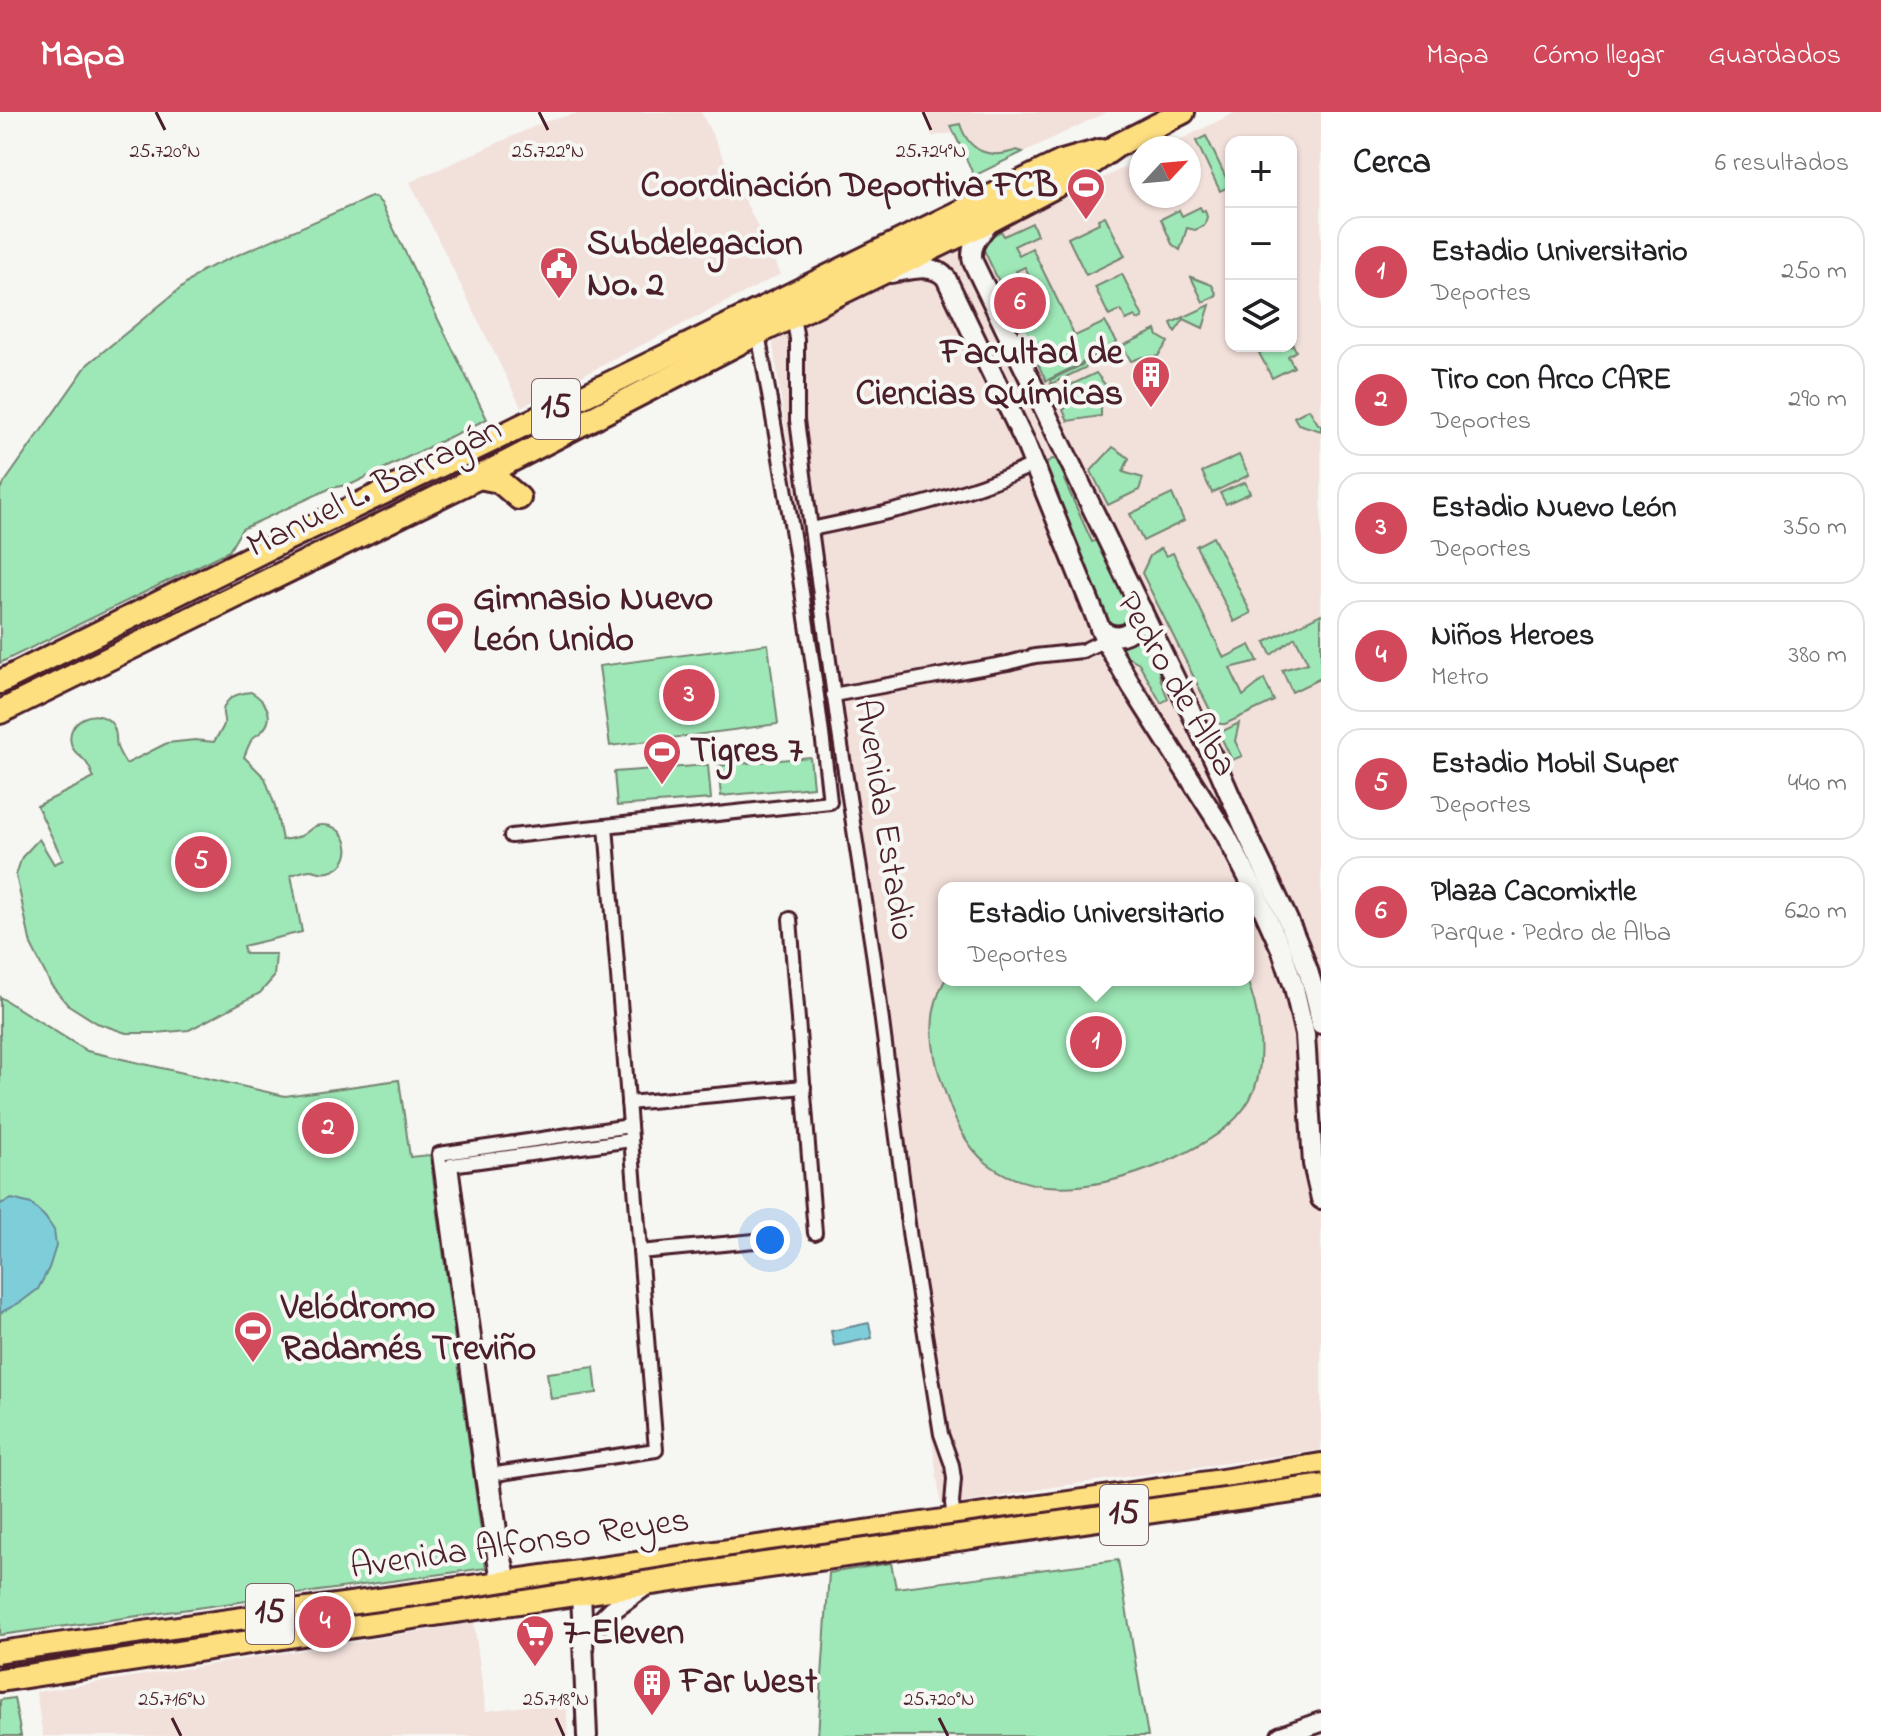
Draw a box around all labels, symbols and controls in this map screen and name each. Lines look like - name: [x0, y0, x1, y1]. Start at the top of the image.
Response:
- text: Mapa: [40, 28, 125, 84]
- text: Mapa: [1426, 36, 1489, 77]
- text: Cómo llegar: [1533, 36, 1664, 77]
- text: Guardados: [1708, 36, 1841, 77]
- north arrow: [1129, 136, 1201, 208]
- map controls: [1225, 136, 1297, 352]
- button: +: [1225, 136, 1297, 208]
- text: 25.720°N: [129, 138, 201, 167]
- text: 25.722°N: [512, 138, 584, 167]
- text: 25.724°N: [896, 138, 966, 167]
- text: Cerca: [1353, 139, 1431, 189]
- text: 6 resultados: [1715, 145, 1849, 183]
- place label: Coordinación Deportiva FCB: [640, 161, 1058, 214]
- sports icon: Coordinación Deportiva FCB: [1065, 166, 1107, 221]
- button: −: [1225, 208, 1297, 280]
- place label: Subdelegacion No. 2: [587, 219, 803, 313]
- text: Estadio Universitario: [1431, 231, 1688, 275]
- public building icon: Subdelegacion No. 2: [538, 245, 580, 300]
- text: 1: [1377, 253, 1385, 291]
- text: 250 m: [1781, 253, 1847, 291]
- pin: 6: [994, 273, 1046, 333]
- text: Deportes: [1431, 275, 1531, 313]
- button: layers: [1225, 280, 1297, 352]
- place label: Facultad de Ciencias Químicas: [855, 328, 1124, 422]
- building icon: Facultad de Ciencias Químicas: [1130, 354, 1172, 409]
- text: Tiro con Arco CARE: [1431, 359, 1671, 403]
- road number: 15: [532, 379, 580, 439]
- text: 2: [1375, 381, 1387, 419]
- text: 290 m: [1788, 381, 1847, 419]
- text: Deportes: [1431, 403, 1531, 441]
- street label: Manuel L. Barragán: [238, 404, 512, 574]
- text: Estadio Nuevo León: [1431, 487, 1676, 531]
- text: 3: [1376, 509, 1386, 547]
- text: 350 m: [1783, 509, 1847, 547]
- text: Deportes: [1431, 531, 1531, 569]
- place label: Gimnasio Nuevo León Unido: [473, 574, 713, 668]
- street label: Pedro de Alba: [1101, 583, 1249, 787]
- sports icon: Gimnasio Nuevo León Unido: [424, 600, 466, 655]
- text: Niños Heroes: [1431, 615, 1594, 659]
- text: 4: [1376, 637, 1386, 675]
- text: 380 m: [1789, 637, 1847, 675]
- text: Metro: [1431, 659, 1489, 697]
- pin: 3: [663, 665, 715, 725]
- street label: Avenida Estadio: [838, 696, 928, 944]
- place label: Tigres 7: [690, 726, 803, 780]
- sports icon: Tigres 7: [641, 731, 683, 786]
- text: Estadio Mobil Super: [1431, 743, 1678, 787]
- text: 5: [1374, 765, 1388, 803]
- text: 440 m: [1788, 765, 1847, 803]
- text: Deportes: [1431, 787, 1531, 825]
- pin: 5: [175, 832, 227, 892]
- text: Plaza Cacomixtle: [1431, 871, 1636, 915]
- popup: [938, 882, 1254, 986]
- text: Estadio Universitario: [968, 893, 1224, 937]
- text: 6: [1375, 893, 1387, 931]
- text: 620 m: [1785, 893, 1847, 931]
- text: Parque · Pedro de Alba: [1431, 915, 1671, 953]
- text: Deportes: [968, 937, 1068, 975]
- pin: 1: [1070, 1012, 1122, 1072]
- pin: 2: [302, 1098, 354, 1158]
- your location: [750, 1220, 790, 1260]
- place label: Velódromo Radamés Treviño: [280, 1283, 536, 1377]
- sports icon: Velódromo Radamés Treviño: [232, 1309, 274, 1364]
- road number: 15: [1100, 1485, 1148, 1545]
- street label: Avenida Alfonso Reyes: [347, 1495, 693, 1595]
- road number: 15: [246, 1584, 294, 1644]
- pin: 4: [299, 1592, 351, 1652]
- place label: 7-Eleven: [563, 1608, 684, 1661]
- supermarket icon: 7-Eleven: [514, 1613, 556, 1668]
- place label: Far West: [678, 1657, 818, 1710]
- building icon: Far West: [631, 1662, 673, 1717]
- text: 25.716°N: [138, 1686, 206, 1715]
- text: 25.718°N: [523, 1686, 589, 1715]
- text: 25.720°N: [903, 1686, 975, 1715]

